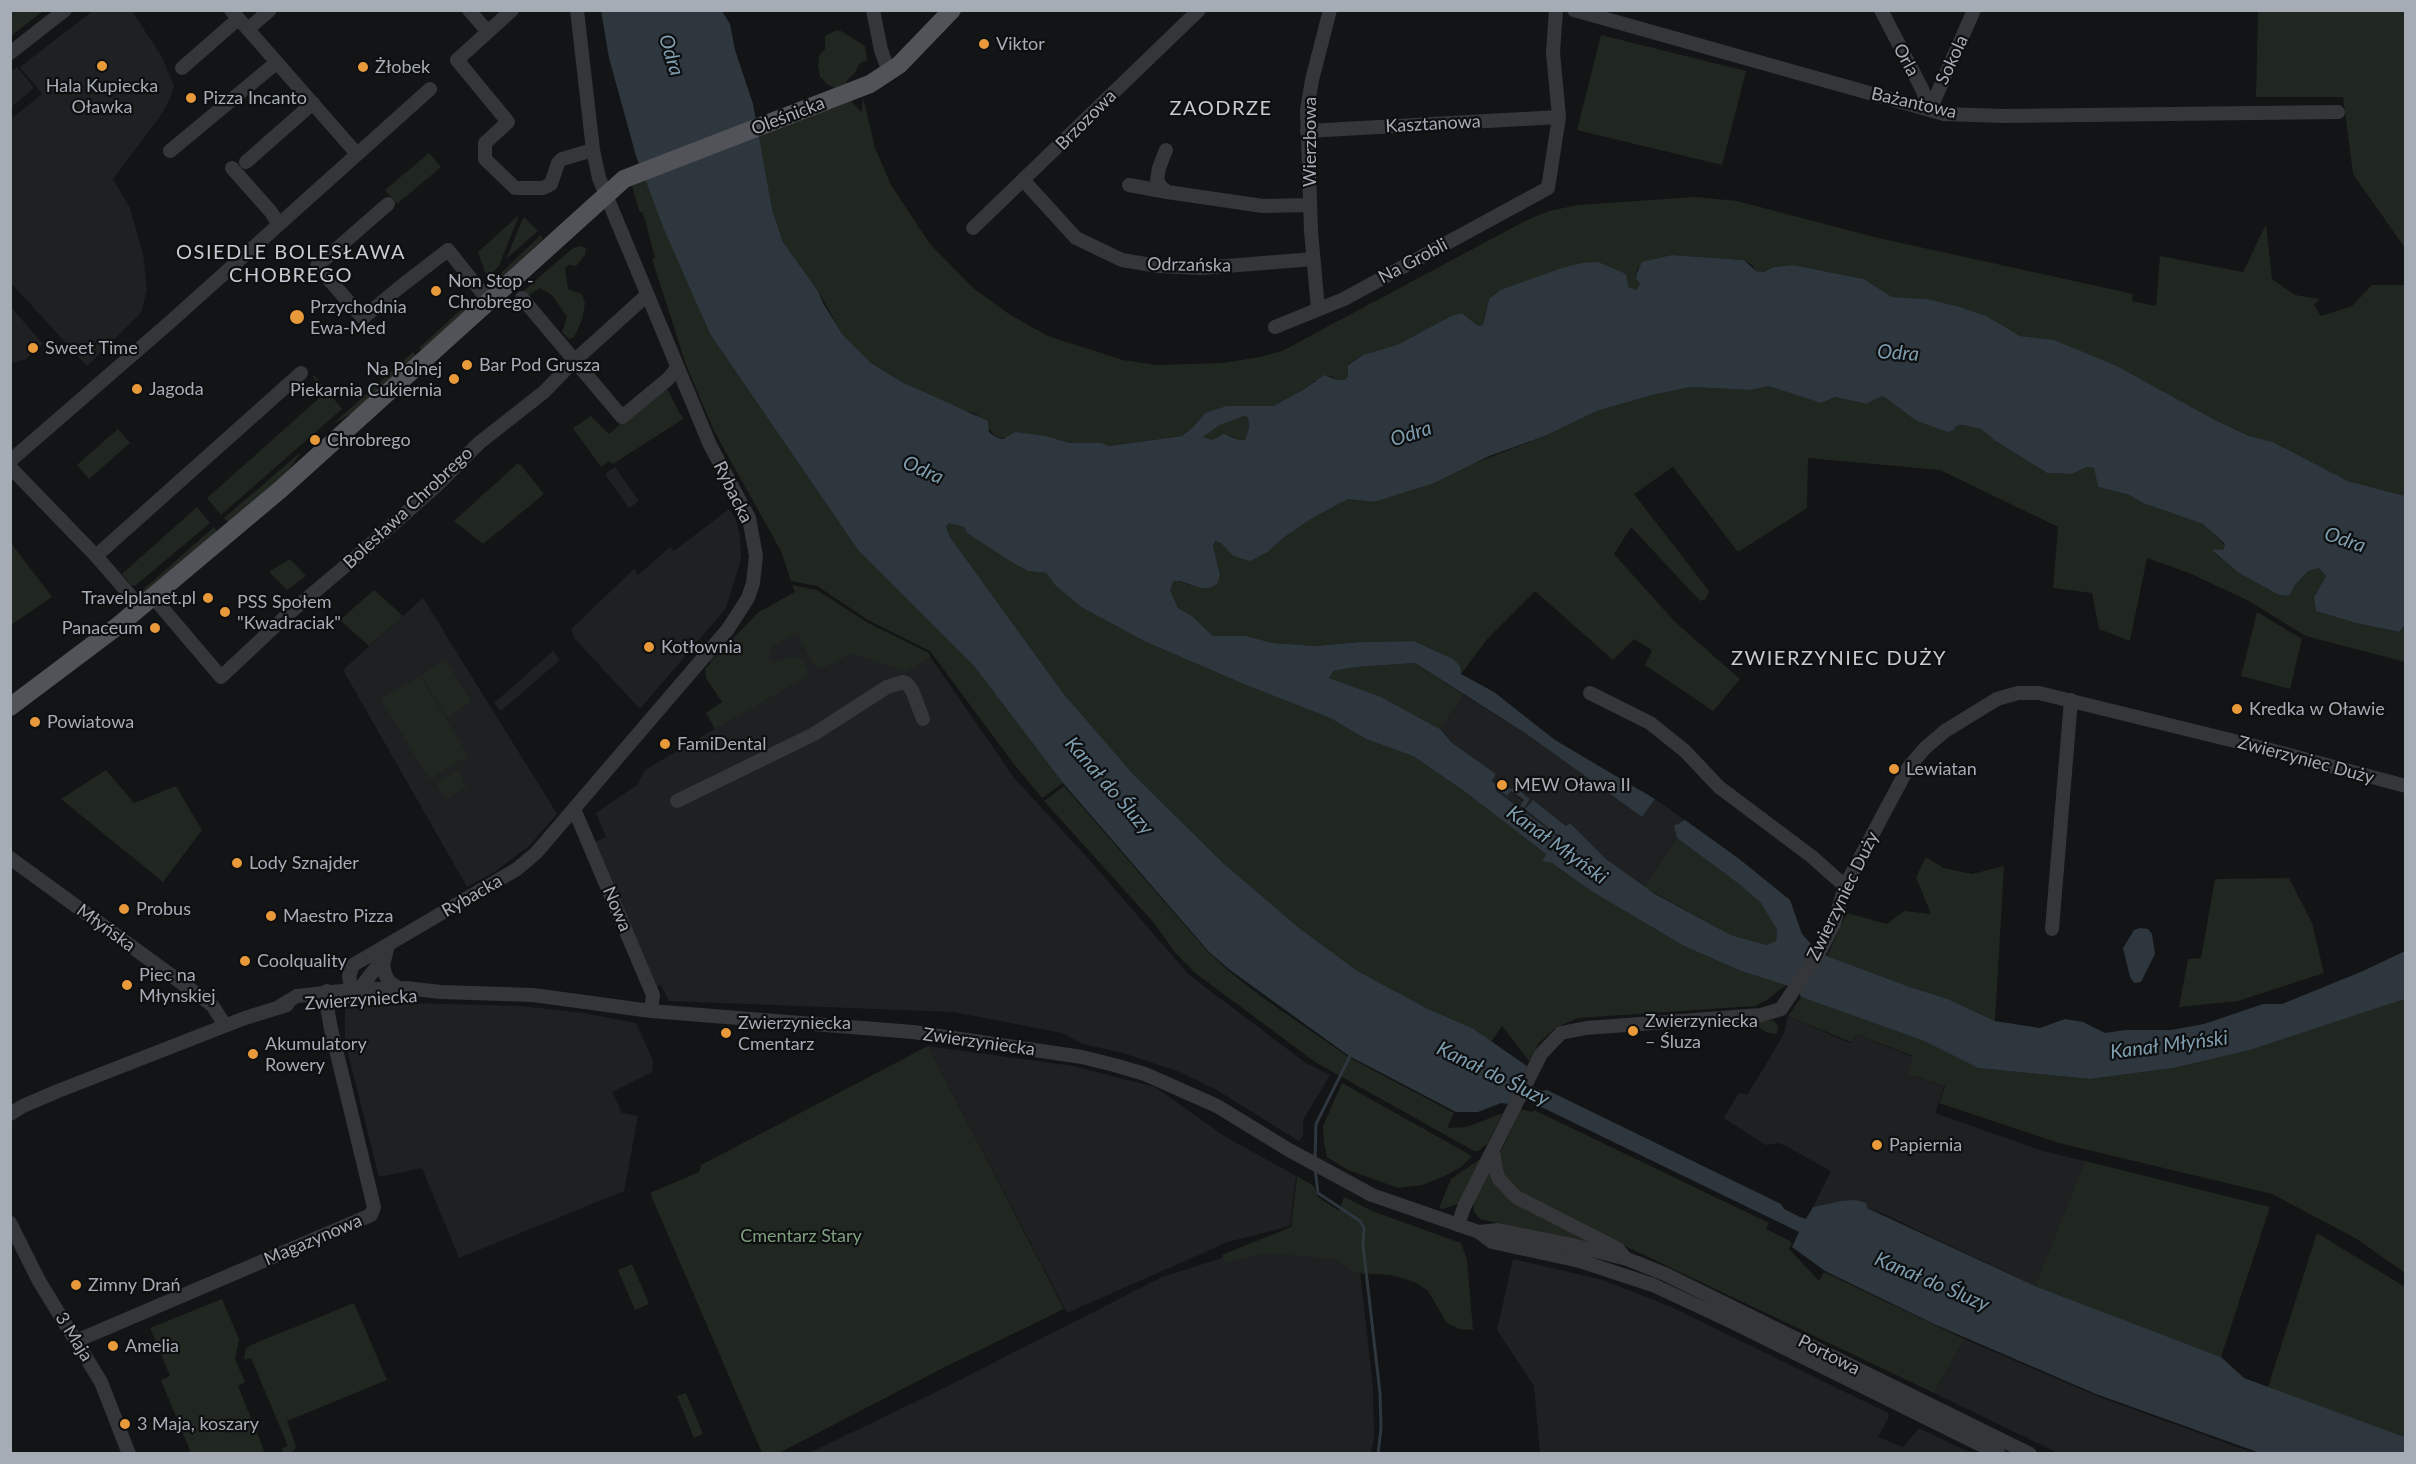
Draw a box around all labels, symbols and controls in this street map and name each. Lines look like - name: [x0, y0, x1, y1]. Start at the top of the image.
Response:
- water label: Odra: [653, 31, 689, 79]
- street label: Sokola: [1931, 32, 1973, 88]
- place label: Viktor: [996, 33, 1045, 55]
- marker: Viktor: [977, 37, 991, 51]
- street label: Orla: [1888, 40, 1924, 80]
- place label: Żłobek: [375, 56, 430, 78]
- marker: Hala Kupiecka Oławka: [95, 59, 109, 73]
- marker: Żłobek: [356, 60, 370, 74]
- place label: Hala Kupiecka Oławka: [46, 75, 158, 118]
- street label: Bażantowa: [1869, 83, 1959, 123]
- street label: Brzozowa: [1051, 85, 1121, 155]
- place label: Pizza Incanto: [203, 87, 307, 109]
- marker: Pizza Incanto: [184, 91, 198, 105]
- street label: Oleśnicka: [748, 92, 828, 140]
- district label: ZAODRZE: [1169, 97, 1273, 121]
- street label: Wierzbowa: [1299, 97, 1321, 187]
- street label: Kasztanowa: [1385, 111, 1481, 137]
- street label: Na Grobli: [1375, 234, 1451, 288]
- district label: OSIEDLE BOLESŁAWA CHOBREGO: [176, 241, 406, 288]
- street label: Odrzańska: [1147, 253, 1231, 277]
- place label: Non Stop - Chrobrego: [448, 270, 534, 312]
- marker: Non Stop - Chrobrego: [429, 284, 443, 298]
- place label: Przychodnia Ewa-Med: [310, 296, 407, 338]
- marker: Przychodnia Ewa-Med: [288, 308, 306, 326]
- place label: Sweet Time: [45, 337, 138, 359]
- water label: Odra: [1876, 340, 1920, 366]
- marker: Sweet Time: [26, 341, 40, 355]
- place label: Bar Pod Grusza: [479, 354, 600, 376]
- place label: Na Polnej Piekarnia Cukiernia: [290, 358, 442, 400]
- marker: Bar Pod Grusza: [460, 358, 474, 372]
- marker: Na Polnej Piekarnia Cukiernia: [447, 372, 461, 386]
- place label: Jagoda: [149, 378, 204, 400]
- marker: Jagoda: [130, 382, 144, 396]
- water label: Odra: [1387, 416, 1435, 452]
- place label: Chrobrego: [327, 429, 411, 451]
- marker: Chrobrego: [308, 433, 322, 447]
- street label: Bolesława Chrobrego: [339, 442, 477, 574]
- water label: Odra: [899, 451, 947, 489]
- street label: Rybacka: [709, 458, 757, 526]
- water label: Odra: [2321, 522, 2369, 558]
- place label: Travelplanet.pl: [82, 587, 196, 609]
- marker: Travelplanet.pl: [201, 591, 215, 605]
- place label: PSS Społem "Kwadraciak": [237, 591, 341, 634]
- marker: PSS Społem "Kwadraciak": [218, 605, 232, 619]
- place label: Panaceum: [62, 617, 143, 639]
- marker: Panaceum: [148, 621, 162, 635]
- place label: Kotłownia: [661, 636, 742, 658]
- marker: Kotłownia: [642, 640, 656, 654]
- district label: ZWIERZYNIEC DUŻY: [1731, 647, 1947, 671]
- place label: Kredka w Oławie: [2249, 698, 2385, 720]
- marker: Kredka w Oławie: [2230, 702, 2244, 716]
- place label: Powiatowa: [47, 711, 134, 733]
- marker: Powiatowa: [28, 715, 42, 729]
- street label: Zwierzyniec Duży: [2235, 731, 2377, 789]
- water label: Kanał do Śluzy: [1060, 732, 1158, 840]
- place label: FamiDental: [677, 733, 766, 755]
- marker: FamiDental: [658, 737, 672, 751]
- place label: Lewiatan: [1906, 758, 1977, 780]
- marker: Lewiatan: [1887, 762, 1901, 776]
- place label: MEW Oława II: [1514, 774, 1631, 796]
- marker: MEW Oława II: [1495, 778, 1509, 792]
- water label: Kanał Młyński: [1502, 800, 1612, 890]
- street label: Zwierzyniec Duży: [1803, 828, 1883, 964]
- place label: Lody Sznajder: [249, 852, 359, 874]
- marker: Lody Sznajder: [230, 856, 244, 870]
- street label: Rybacka: [438, 870, 506, 922]
- street label: Nowa: [598, 883, 636, 935]
- place label: Probus: [136, 898, 191, 920]
- street label: Młyńska: [72, 899, 140, 957]
- marker: Probus: [117, 902, 131, 916]
- place label: Maestro Pizza: [283, 905, 393, 927]
- marker: Maestro Pizza: [264, 909, 278, 923]
- place label: Coolquality: [257, 950, 347, 972]
- marker: Coolquality: [238, 954, 252, 968]
- place label: Piec na Młynskiej: [139, 964, 216, 1006]
- marker: Piec na Młynskiej: [120, 978, 134, 992]
- street label: Zwierzyniecka: [304, 985, 418, 1015]
- place label: Zwierzyniecka – Śluza: [1645, 1010, 1758, 1052]
- place label: Zwierzyniecka Cmentarz: [738, 1012, 851, 1054]
- street label: Zwierzyniecka: [922, 1023, 1036, 1061]
- marker: Zwierzyniecka – Śluza: [1626, 1024, 1640, 1038]
- marker: Zwierzyniecka Cmentarz: [719, 1026, 733, 1040]
- water label: Kanał Młyński: [2109, 1026, 2229, 1064]
- place label: Akumulatory Rowery: [265, 1033, 367, 1076]
- water label: Kanał do Śluzy: [1433, 1036, 1553, 1112]
- marker: Akumulatory Rowery: [246, 1047, 260, 1061]
- place label: Papiernia: [1889, 1134, 1962, 1156]
- marker: Papiernia: [1870, 1138, 1884, 1152]
- street label: Magazynowa: [261, 1210, 365, 1270]
- park label: Cmentarz Stary: [740, 1225, 862, 1247]
- water label: Kanał do Śluzy: [1871, 1247, 1993, 1317]
- place label: Zimny Drań: [88, 1274, 181, 1296]
- marker: Zimny Drań: [69, 1278, 83, 1292]
- street label: 3 Maja: [51, 1309, 97, 1365]
- street label: Portowa: [1794, 1330, 1864, 1380]
- place label: Amelia: [125, 1335, 179, 1357]
- marker: Amelia: [106, 1339, 120, 1353]
- place label: 3 Maja, koszary: [137, 1413, 259, 1435]
- marker: 3 Maja, koszary: [118, 1417, 132, 1431]

